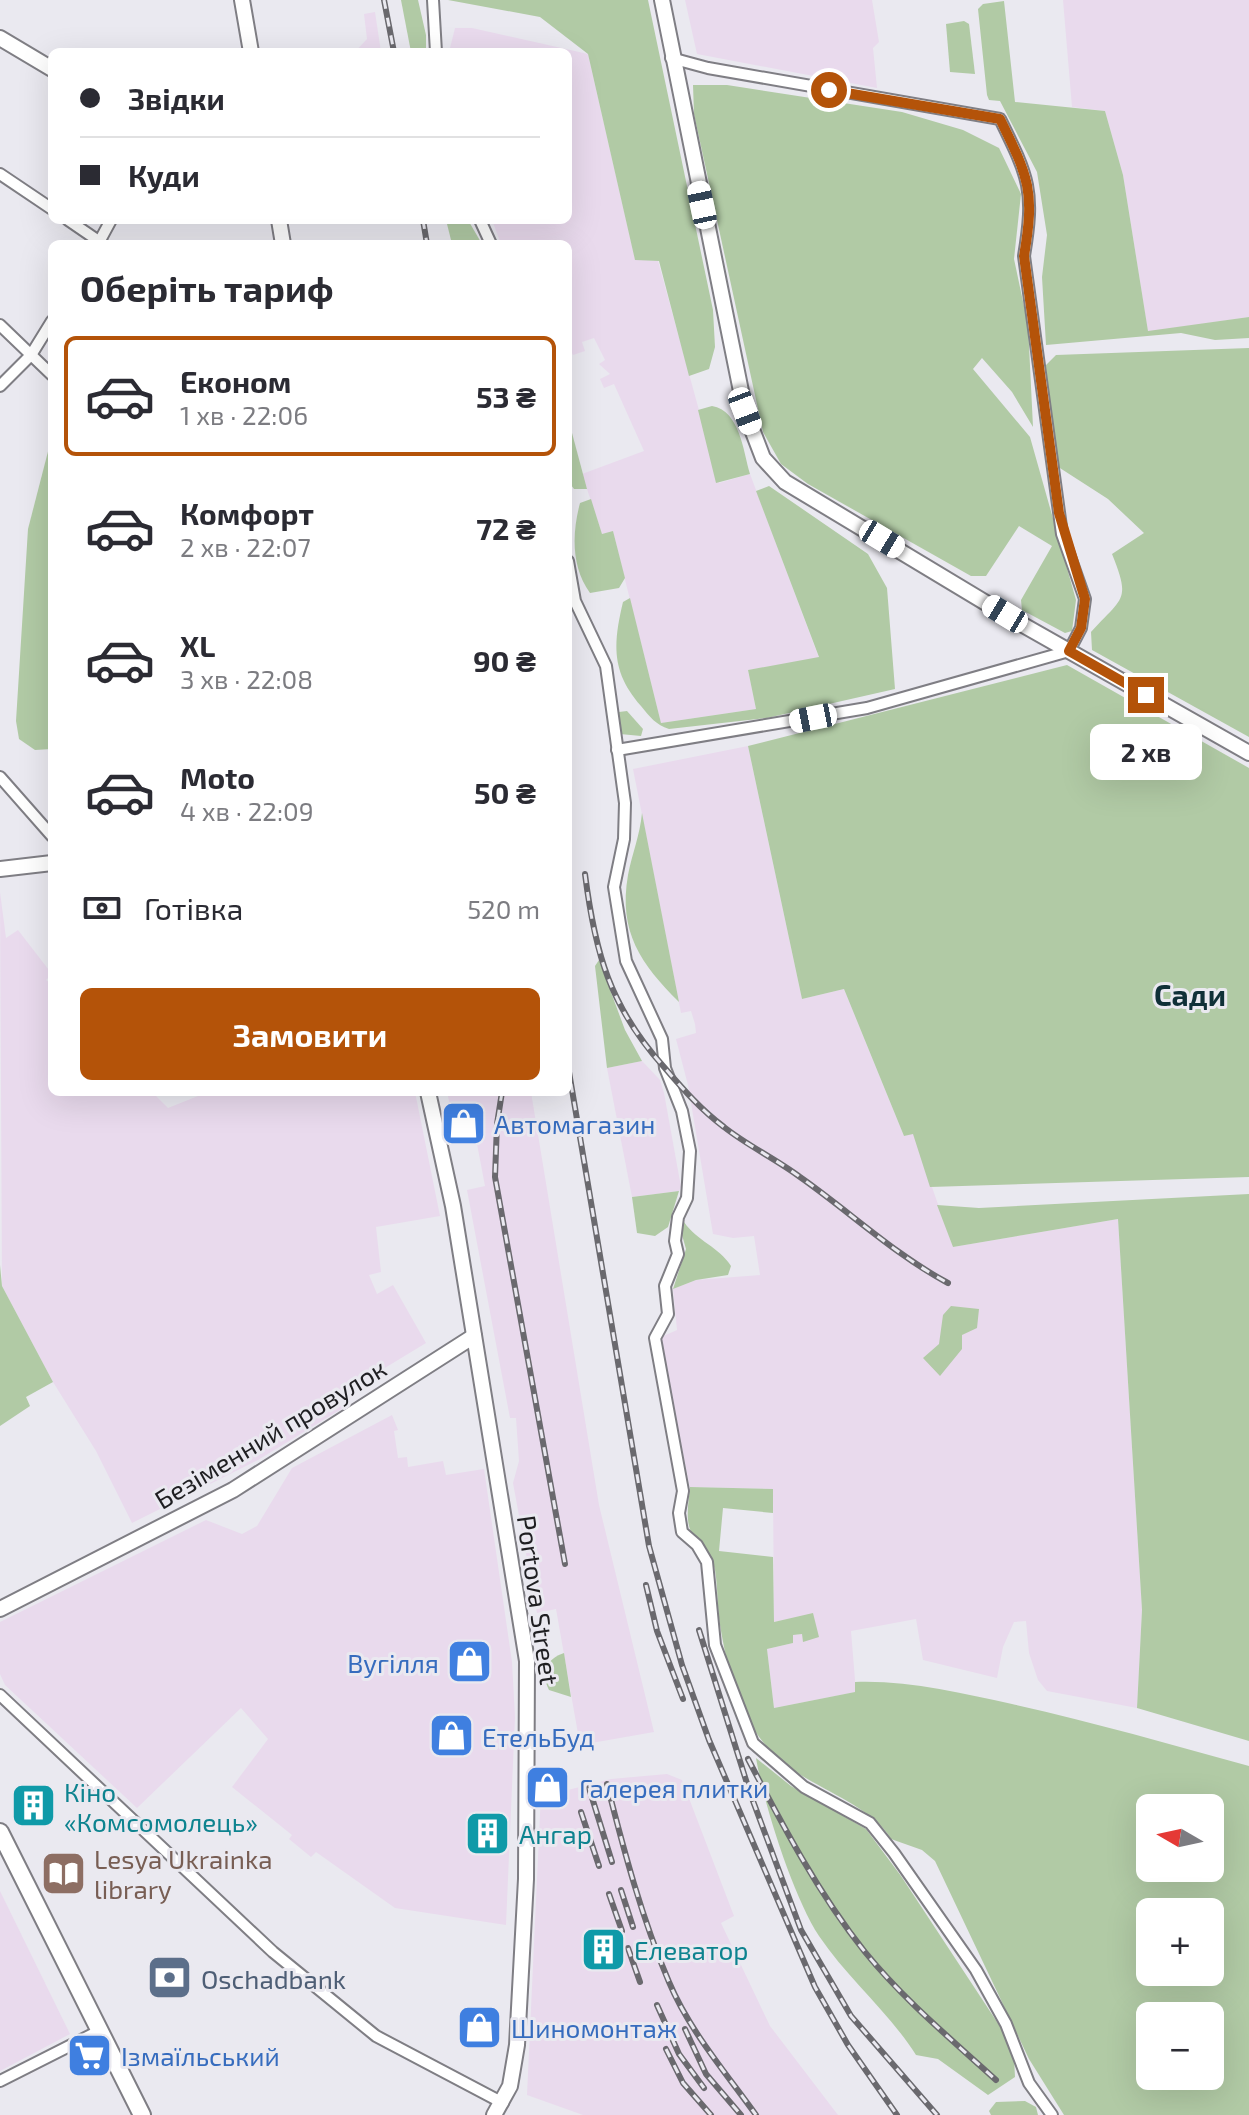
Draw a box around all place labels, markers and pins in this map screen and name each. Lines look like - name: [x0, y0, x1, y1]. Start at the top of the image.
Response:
- shop icon: Автомагазин: [439, 1099, 487, 1147]
- place label: Автомагазин: [494, 1108, 655, 1139]
- shop icon: Вугілля: [446, 1638, 494, 1686]
- place label: Вугілля: [347, 1647, 439, 1679]
- shop icon: ЕтельБуд: [427, 1712, 475, 1760]
- place label: ЕтельБуд: [482, 1721, 595, 1753]
- shop icon: Галерея плитки: [524, 1763, 572, 1811]
- place label: Галерея плитки: [579, 1772, 768, 1803]
- place label: Кіно «Комсомолець»: [64, 1776, 258, 1837]
- building icon: Кіно «Комсомолець»: [9, 1782, 57, 1830]
- building icon: Ангар: [464, 1809, 512, 1857]
- place label: Ангар: [519, 1818, 592, 1849]
- place label: Lesya Ukrainka library: [94, 1843, 272, 1904]
- library icon: Lesya Ukrainka library: [39, 1849, 87, 1897]
- building icon: Елеватор: [579, 1925, 627, 1973]
- place label: Елеватор: [634, 1934, 749, 1965]
- bank icon: Oschadbank: [146, 1954, 194, 2002]
- place label: Oschadbank: [201, 1963, 346, 1994]
- shop icon: Шиномонтаж: [456, 2003, 504, 2051]
- place label: Шиномонтаж: [511, 2012, 677, 2043]
- supermarket icon: Ізмаїльський: [66, 2031, 114, 2079]
- place label: Ізмаїльський: [121, 2040, 280, 2071]

